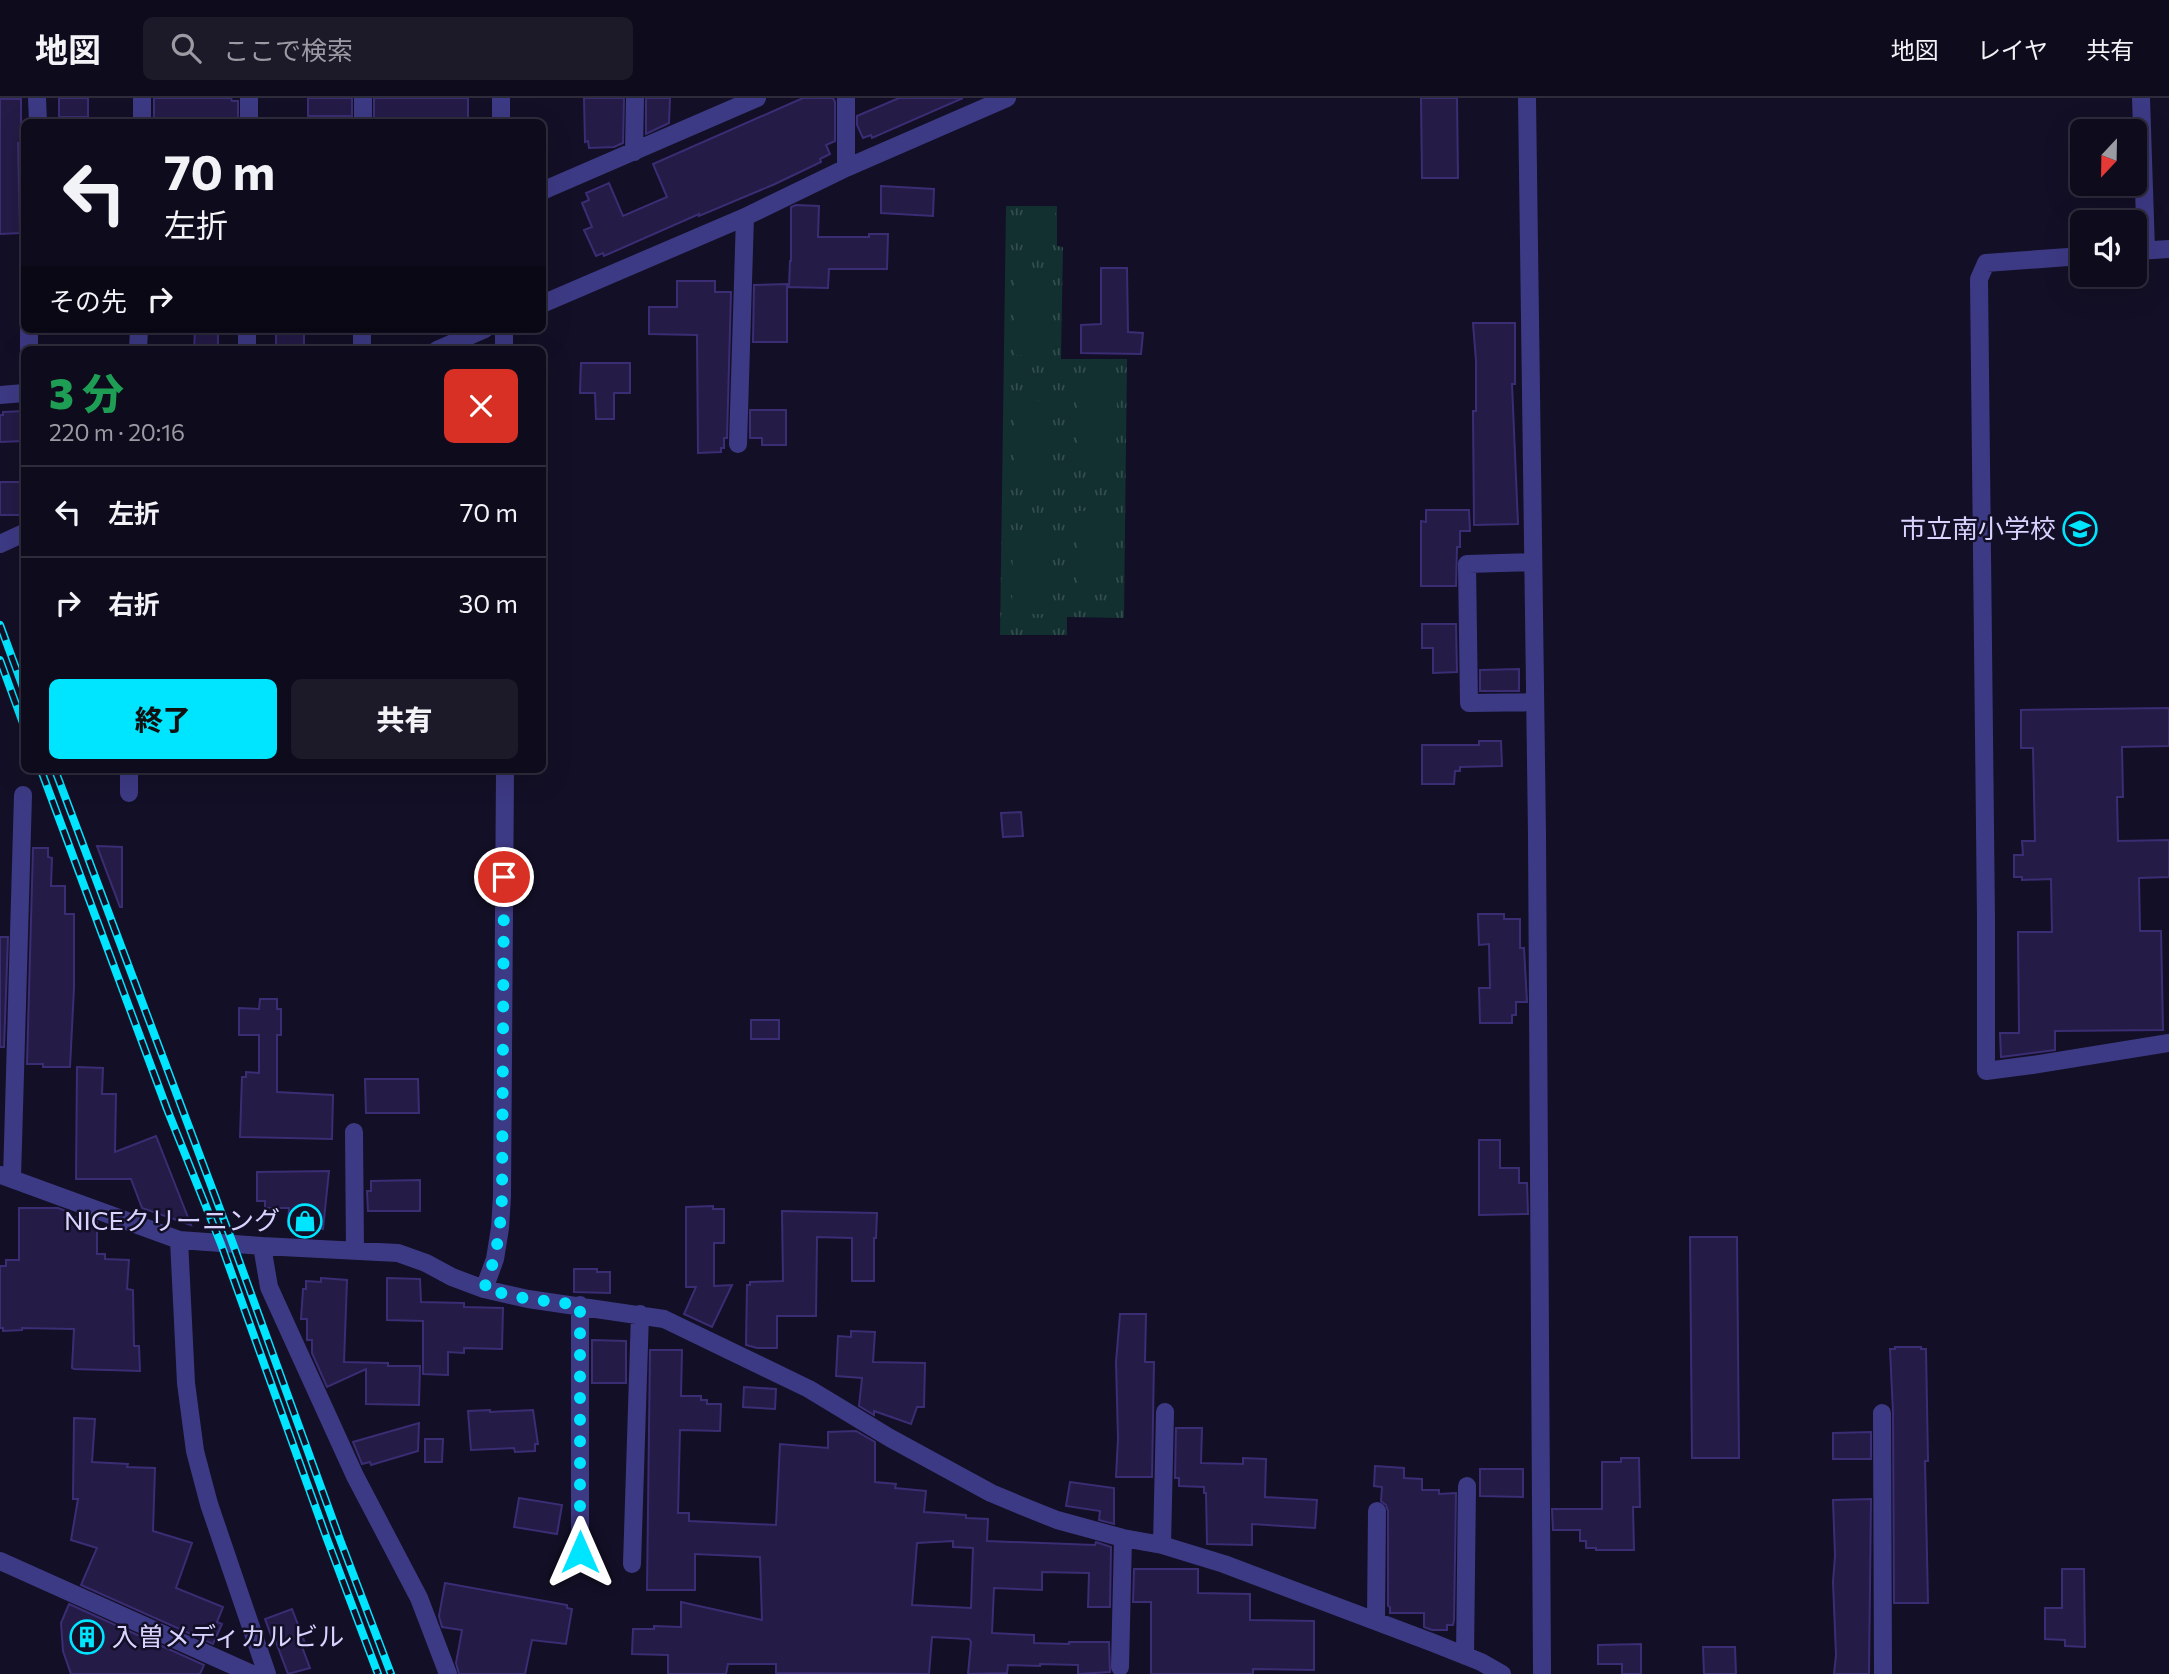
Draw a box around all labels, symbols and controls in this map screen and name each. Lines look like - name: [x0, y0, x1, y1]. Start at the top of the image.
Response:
- search box: [143, 17, 633, 80]
- text: 地図: [35, 28, 101, 69]
- icon: search: [167, 29, 205, 67]
- text: ここで検索: [223, 34, 353, 65]
- text: 地図: [1891, 35, 1939, 64]
- text: レイヤ: [1977, 35, 2048, 64]
- text: 共有: [2086, 35, 2134, 64]
- north arrow: [2070, 119, 2147, 196]
- map controls: [2070, 119, 2147, 287]
- text: 70 m: [164, 140, 275, 200]
- icon: left: [49, 147, 140, 238]
- text: 左折: [164, 204, 228, 244]
- button: sound: [2070, 210, 2147, 287]
- icon: right: [141, 280, 179, 318]
- text: その先: [49, 285, 127, 316]
- text: 3 分: [49, 366, 124, 418]
- button: close: [444, 369, 518, 443]
- text: 220 m · 20:16: [49, 418, 185, 446]
- icon: left: [49, 493, 87, 531]
- text: 70 m: [460, 496, 518, 527]
- text: 左折: [108, 497, 160, 528]
- school or university icon: 市立南小学校: [2061, 510, 2099, 548]
- place label: 市立南小学校: [1900, 512, 2056, 543]
- icon: right: [49, 584, 87, 622]
- text: 30 m: [459, 587, 518, 618]
- text: 右折: [108, 588, 160, 619]
- button: 終了: [49, 679, 277, 759]
- button: 共有: [291, 679, 518, 759]
- pin: [474, 847, 534, 907]
- icon: arrive: [485, 858, 523, 896]
- shop icon: NICEクリーニング: [286, 1202, 324, 1240]
- place label: NICEクリーニング: [64, 1204, 280, 1235]
- position arrow: [543, 1515, 617, 1589]
- building icon: 入曽メディカルビル: [68, 1618, 106, 1656]
- place label: 入曽メディカルビル: [112, 1620, 344, 1651]

